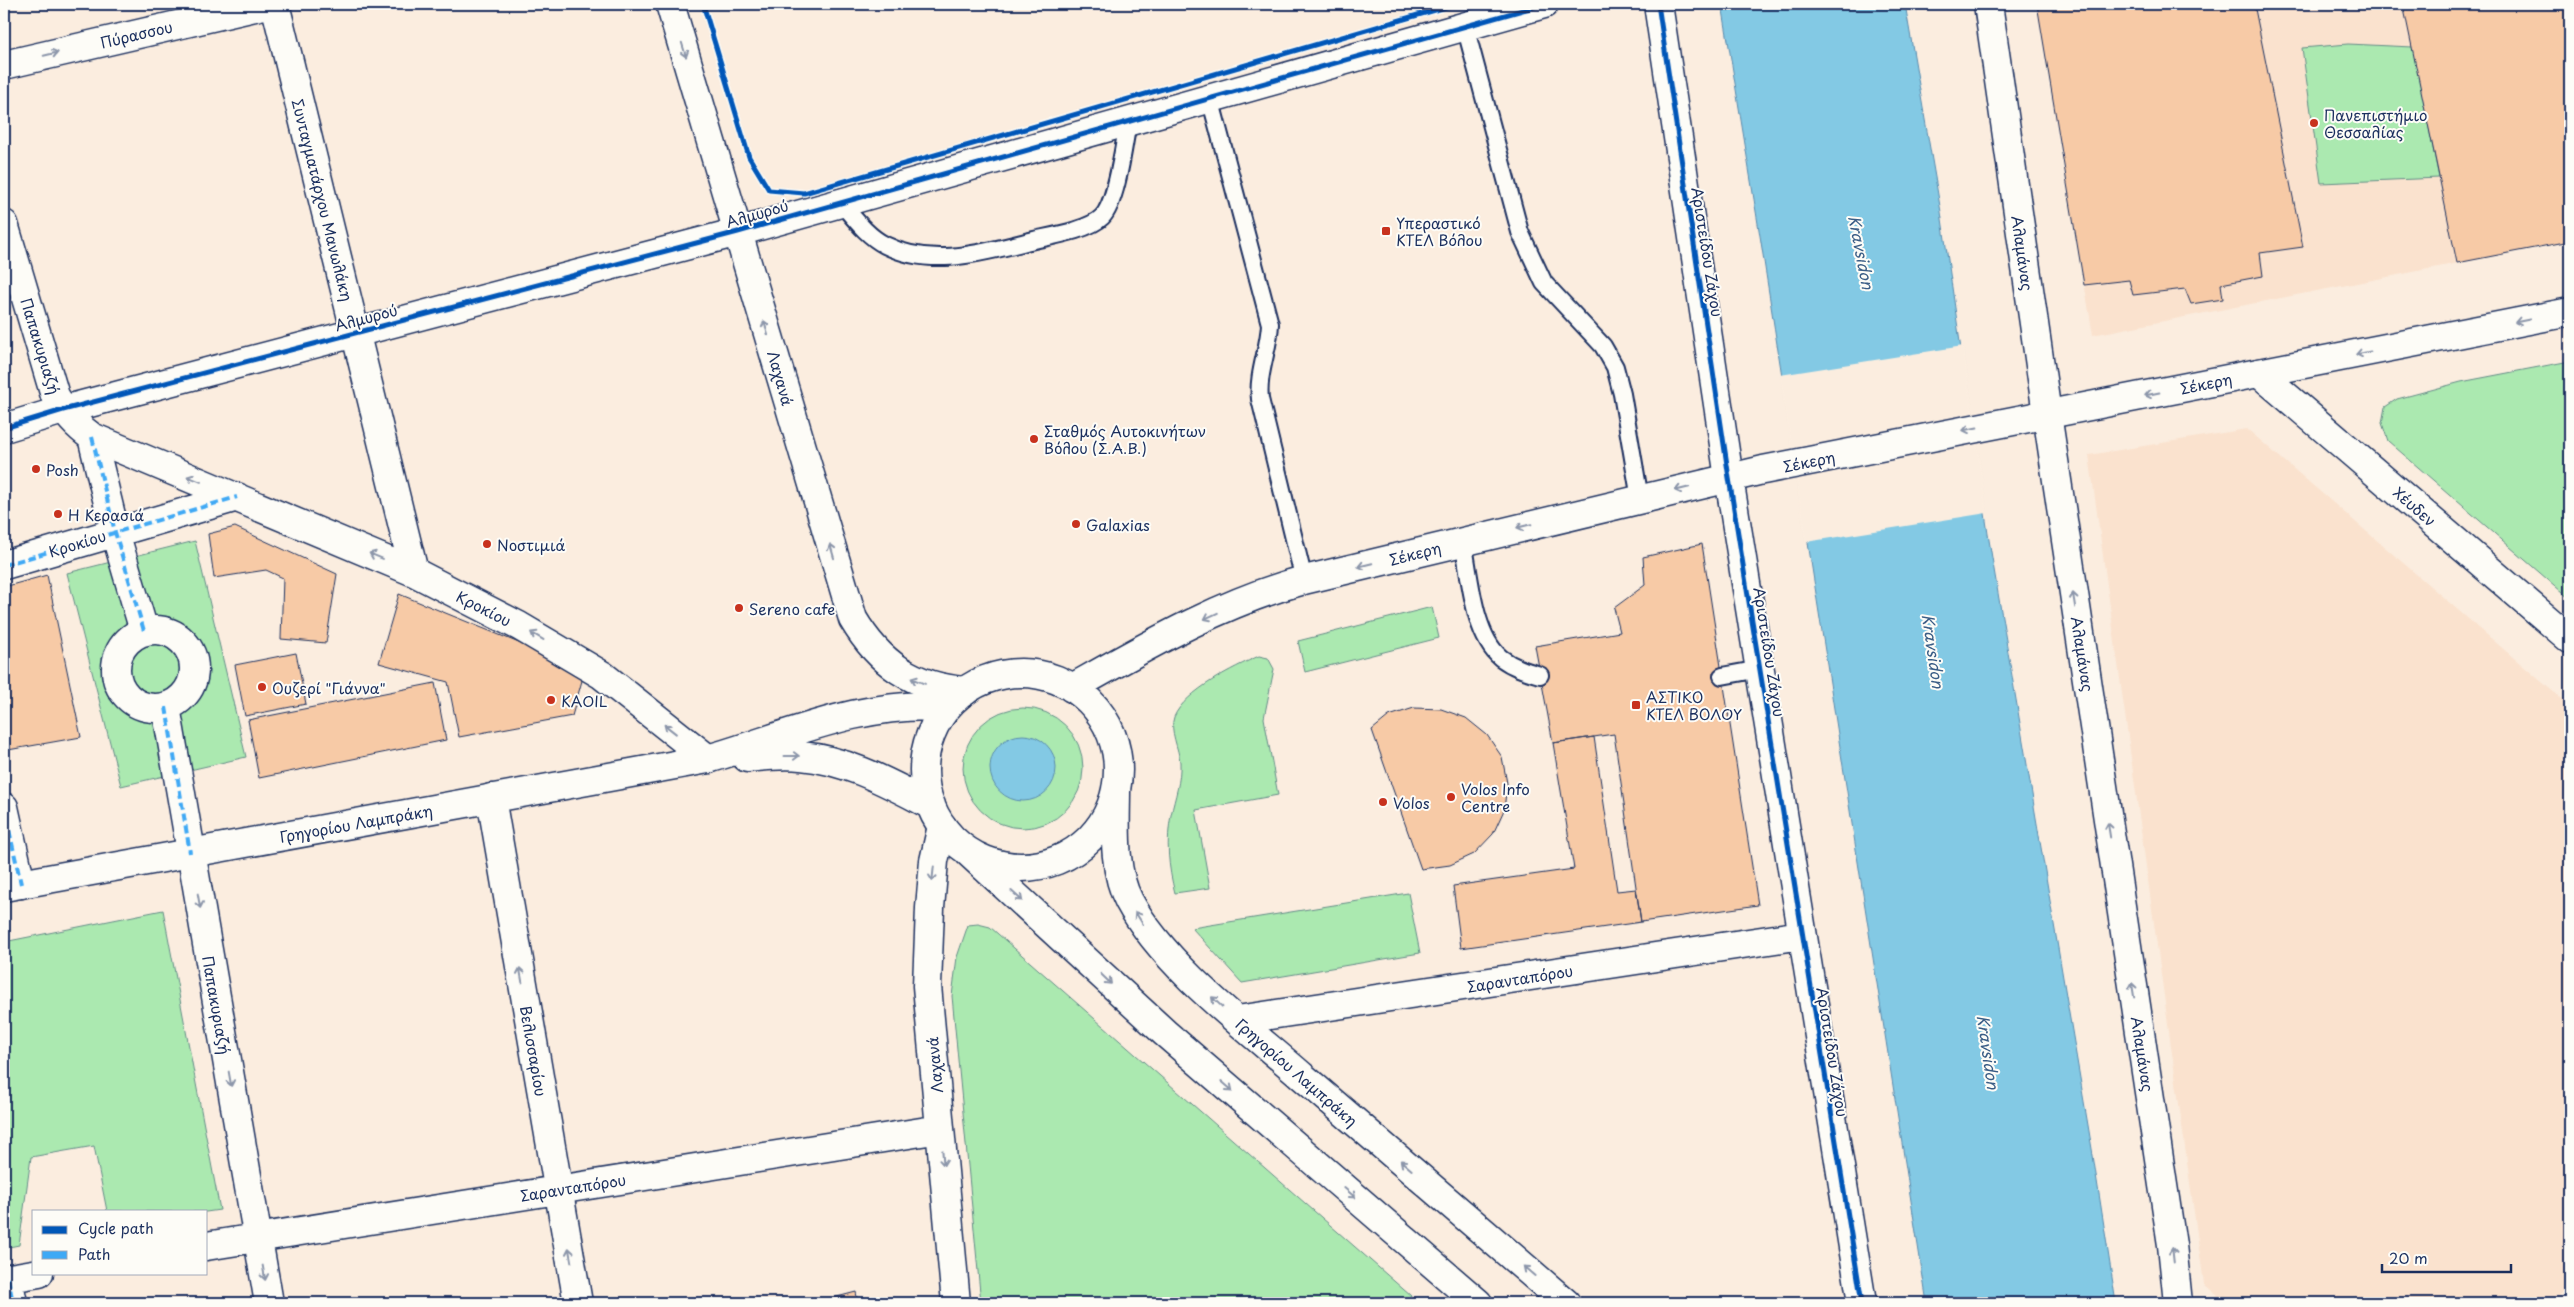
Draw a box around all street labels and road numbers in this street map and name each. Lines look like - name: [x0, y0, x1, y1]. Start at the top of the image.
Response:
- street label: Πύρασσου: [97, 14, 175, 54]
- street label: Συνταγματάρχου Μανωλάκη: [287, 96, 359, 304]
- street label: Αριστείδου Ζάχου: [1686, 185, 1730, 319]
- street label: Αλμυρού: [723, 193, 791, 233]
- street label: Αλαμάνας: [2006, 214, 2040, 292]
- street label: Παπακυριαζή: [15, 295, 67, 397]
- street label: Αλμυρού: [332, 298, 400, 336]
- street label: Λαχανά: [762, 348, 800, 409]
- street label: Σέκερη: [2178, 367, 2234, 399]
- street label: Σέκερη: [1781, 445, 1837, 477]
- street label: Χέυδεν: [2389, 481, 2441, 531]
- street label: Κροκίου: [45, 523, 109, 563]
- street label: Σέκερη: [1387, 535, 1443, 571]
- street label: Κροκίου: [452, 584, 516, 632]
- street label: Αριστείδου Ζάχου: [1748, 585, 1792, 719]
- street label: Αλαμάνας: [2066, 615, 2100, 693]
- street label: Γρηγορίου Λαμπράκη: [278, 798, 434, 848]
- street label: Παπακυριαζή: [197, 954, 237, 1056]
- street label: Σαρανταπόρου: [1465, 958, 1575, 998]
- street label: Αριστείδου Ζάχου: [1811, 985, 1855, 1119]
- street label: Βελισσαρίου: [515, 1004, 553, 1098]
- street label: Γρηγορίου Λαμπράκη: [1231, 1012, 1363, 1132]
- street label: Αλαμάνας: [2126, 1015, 2160, 1093]
- street label: Λαχανά: [920, 1036, 948, 1094]
- street label: Σαρανταπόρου: [518, 1167, 628, 1207]

